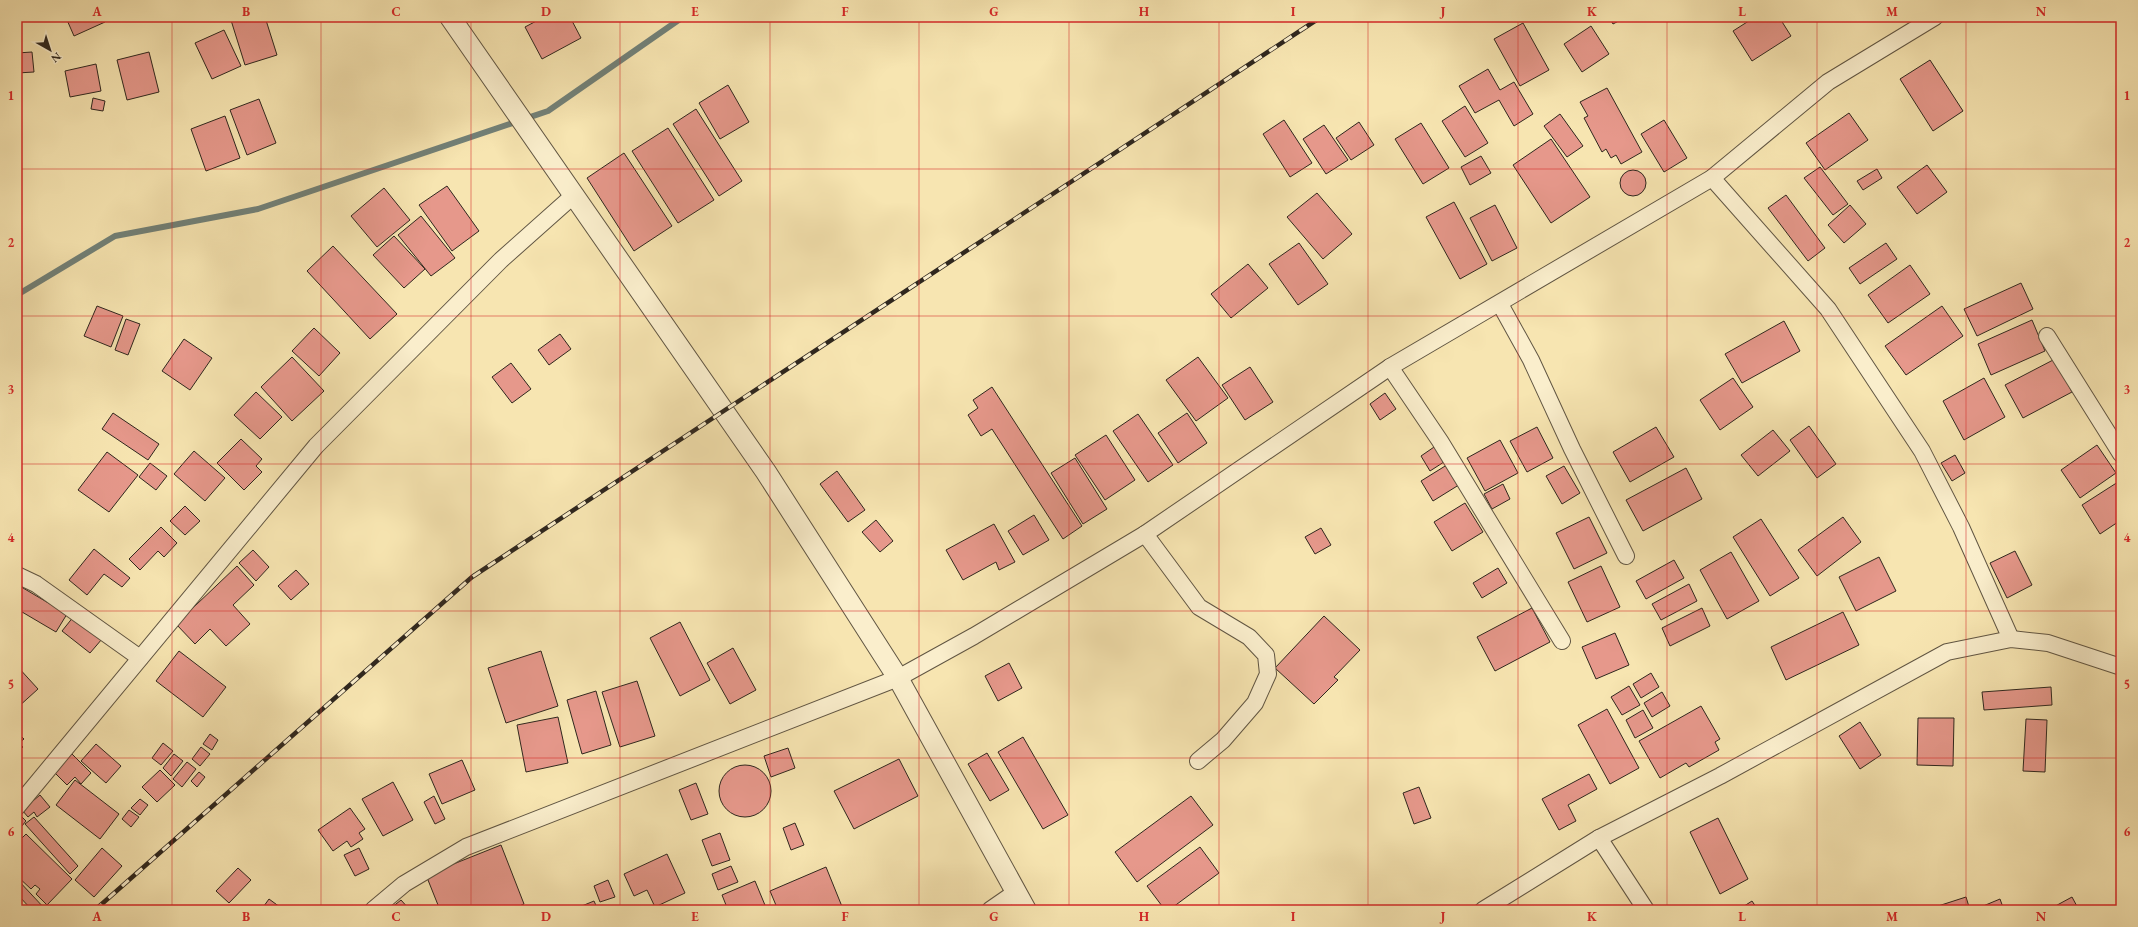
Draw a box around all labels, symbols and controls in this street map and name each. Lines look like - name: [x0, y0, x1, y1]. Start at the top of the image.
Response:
- text: A: [91, 3, 102, 20]
- text: B: [242, 3, 250, 20]
- text: C: [391, 3, 401, 20]
- text: D: [541, 3, 551, 20]
- text: E: [691, 3, 699, 20]
- text: F: [841, 3, 849, 20]
- text: G: [989, 3, 999, 20]
- text: H: [1139, 3, 1150, 20]
- text: I: [1291, 3, 1296, 20]
- text: J: [1439, 3, 1446, 20]
- text: K: [1587, 3, 1598, 20]
- text: L: [1738, 3, 1746, 20]
- text: M: [1886, 3, 1898, 20]
- text: N: [2036, 3, 2047, 20]
- north arrow: [30, 30, 70, 70]
- text: N: [48, 50, 64, 66]
- text: 1: [8, 87, 15, 104]
- text: 1: [2124, 87, 2131, 104]
- text: 2: [8, 234, 15, 251]
- text: 2: [2124, 234, 2131, 251]
- text: 3: [8, 381, 15, 398]
- text: 3: [2124, 381, 2131, 398]
- text: 4: [8, 529, 15, 546]
- text: 4: [2124, 529, 2131, 546]
- text: 5: [8, 676, 14, 693]
- text: 5: [2124, 676, 2130, 693]
- text: 6: [8, 823, 15, 840]
- text: 6: [2124, 823, 2131, 840]
- text: A: [91, 908, 102, 925]
- text: B: [242, 908, 250, 925]
- text: C: [391, 908, 401, 925]
- text: D: [541, 908, 551, 925]
- text: E: [691, 908, 699, 925]
- text: F: [841, 908, 849, 925]
- text: G: [989, 908, 999, 925]
- text: H: [1139, 908, 1150, 925]
- text: I: [1291, 908, 1296, 925]
- text: J: [1439, 908, 1446, 925]
- text: K: [1587, 908, 1598, 925]
- text: L: [1738, 908, 1746, 925]
- text: M: [1886, 908, 1898, 925]
- text: N: [2036, 908, 2047, 925]

